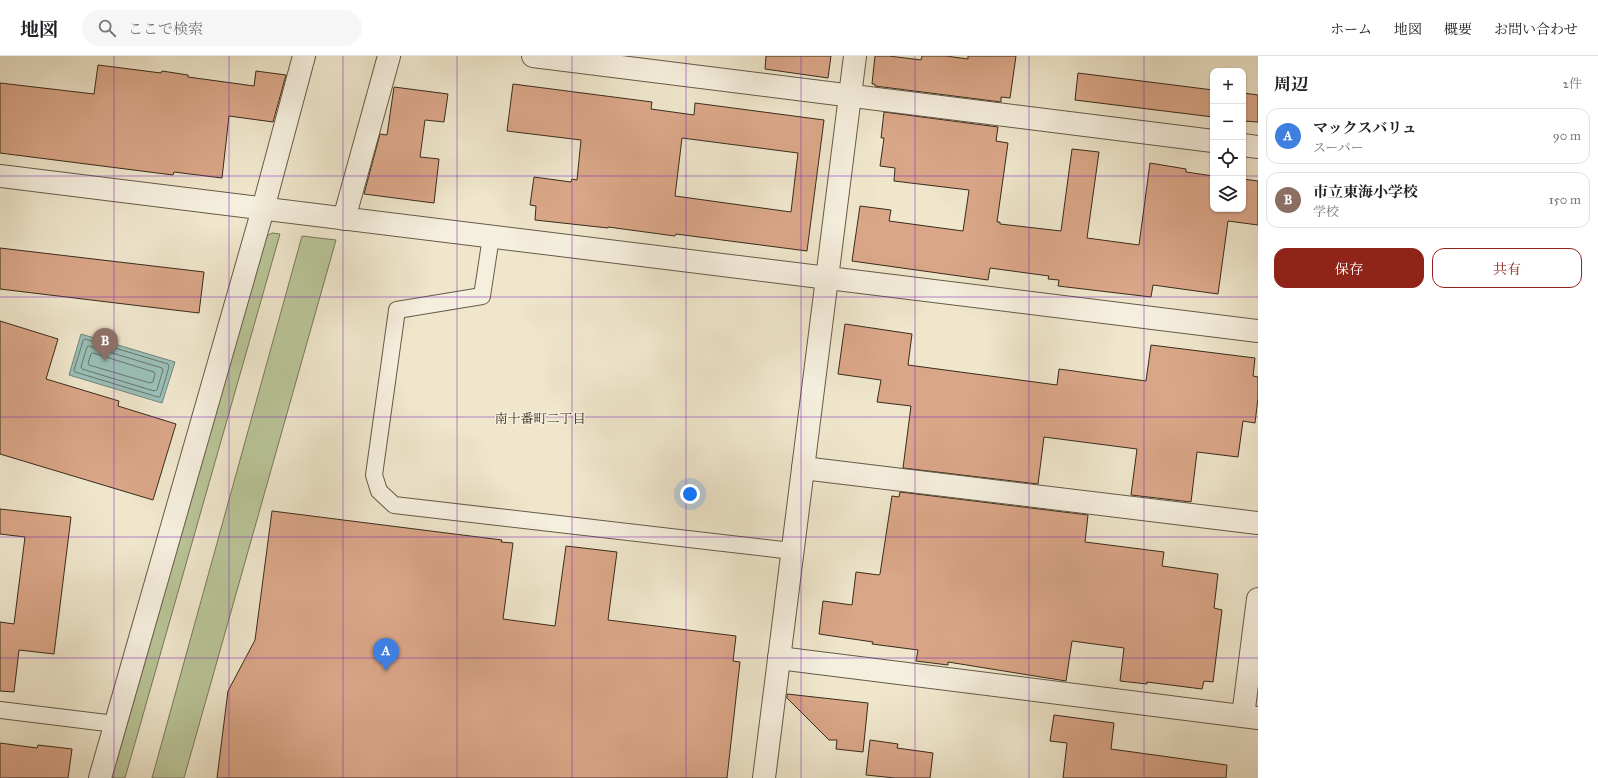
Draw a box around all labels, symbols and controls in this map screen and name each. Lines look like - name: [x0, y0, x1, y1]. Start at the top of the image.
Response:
- search box: [82, 10, 362, 46]
- icon: search: [96, 17, 118, 39]
- text: 地図: [20, 18, 58, 41]
- text: ここで検索: [128, 20, 203, 38]
- text: ホーム: [1330, 21, 1372, 38]
- text: 地図: [1394, 21, 1422, 38]
- text: 概要: [1444, 21, 1472, 38]
- text: お問い合わせ: [1494, 21, 1578, 38]
- map controls: [1210, 68, 1246, 212]
- button: +: [1210, 68, 1246, 104]
- text: 周辺: [1274, 74, 1308, 95]
- text: 2件: [1563, 76, 1582, 92]
- button: −: [1210, 104, 1246, 140]
- text: マックスバリュ: [1313, 119, 1417, 137]
- text: A: [1284, 128, 1292, 144]
- text: 90 m: [1553, 128, 1581, 144]
- button: locate: [1210, 140, 1246, 176]
- text: スーパー: [1313, 140, 1364, 156]
- button: layers: [1210, 176, 1246, 212]
- text: 市立東海小学校: [1313, 183, 1418, 201]
- text: B: [1284, 192, 1292, 208]
- text: 150 m: [1549, 192, 1581, 208]
- text: 学校: [1313, 204, 1339, 220]
- button: 保存: [1274, 248, 1424, 288]
- button: 共有: [1432, 248, 1582, 288]
- pin: B: [92, 328, 118, 361]
- district label: 南十番町二丁目: [494, 411, 586, 427]
- your location: [680, 484, 700, 504]
- pin: A: [373, 638, 399, 671]

